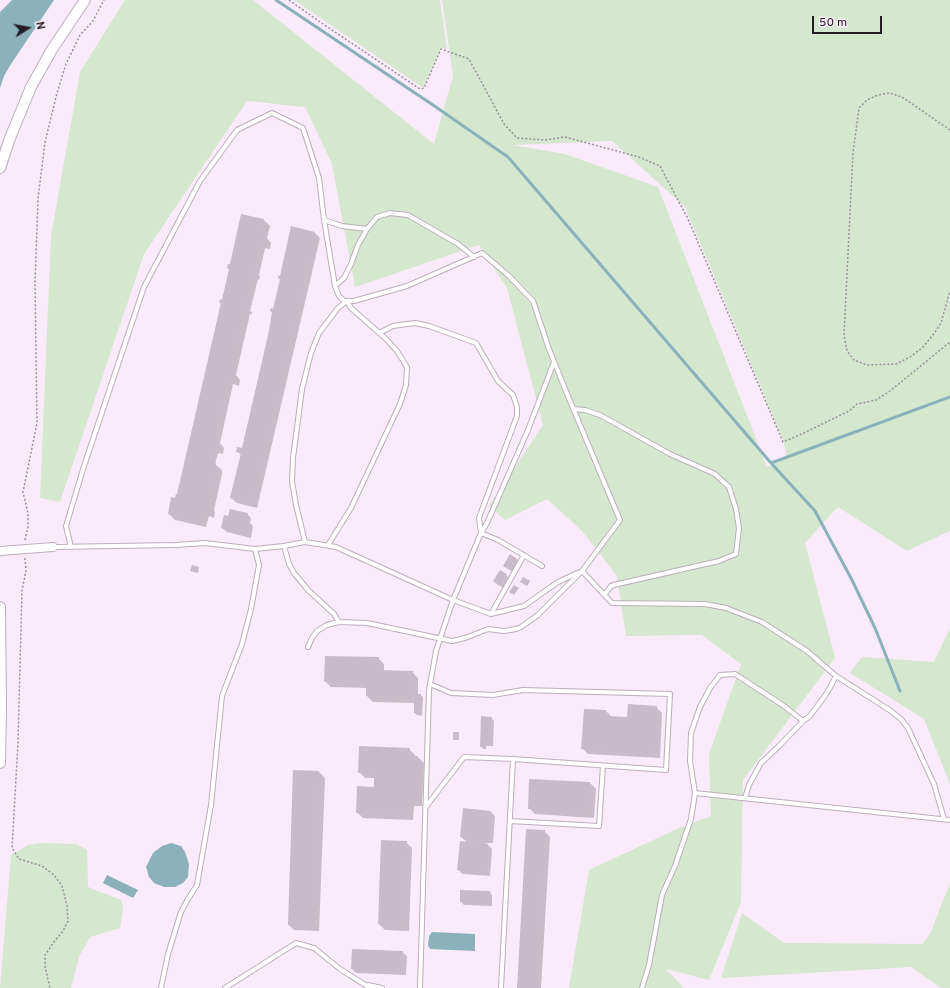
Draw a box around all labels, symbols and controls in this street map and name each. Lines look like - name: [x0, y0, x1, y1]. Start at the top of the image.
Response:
- north arrow: [8, 8, 48, 48]
- scale bar: [814, 8, 884, 34]
- text: 50 m: [819, 15, 847, 31]
- text: N: [32, 20, 47, 31]

